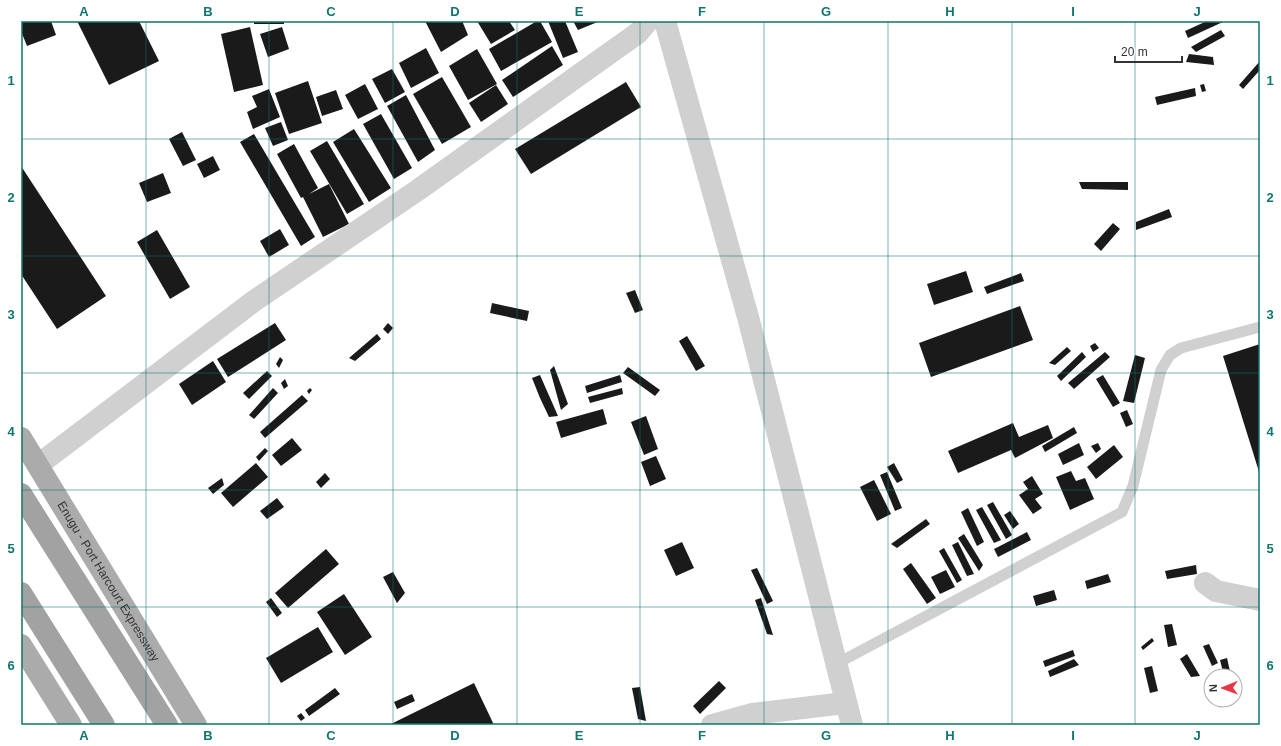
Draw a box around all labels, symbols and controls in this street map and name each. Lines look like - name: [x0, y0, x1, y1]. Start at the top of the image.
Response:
- text: A: [79, 4, 89, 19]
- text: B: [203, 4, 213, 19]
- text: C: [326, 4, 336, 19]
- text: D: [450, 4, 460, 19]
- text: E: [575, 4, 584, 19]
- text: F: [698, 4, 706, 19]
- text: G: [821, 4, 831, 19]
- text: H: [945, 4, 955, 19]
- text: I: [1071, 4, 1075, 19]
- text: J: [1193, 4, 1201, 19]
- scale bar: [1115, 38, 1182, 64]
- text: 20 m: [1121, 45, 1148, 59]
- text: 1: [7, 73, 15, 88]
- text: 1: [1266, 73, 1274, 88]
- text: 2: [7, 190, 15, 205]
- text: 2: [1266, 190, 1274, 205]
- text: 3: [7, 307, 15, 322]
- text: 3: [1266, 307, 1274, 322]
- text: 4: [7, 424, 15, 439]
- text: 4: [1266, 424, 1274, 439]
- street label: Enugu - Port Harcourt Expressway: [54, 499, 163, 664]
- text: 5: [7, 541, 15, 556]
- text: 5: [1266, 541, 1274, 556]
- text: 6: [7, 658, 15, 673]
- text: 6: [1266, 658, 1274, 673]
- north arrow: [1203, 668, 1243, 708]
- text: N: [1207, 684, 1219, 692]
- text: A: [79, 728, 89, 743]
- text: B: [203, 728, 213, 743]
- text: C: [326, 728, 336, 743]
- text: D: [450, 728, 460, 743]
- text: E: [575, 728, 584, 743]
- text: F: [698, 728, 706, 743]
- text: G: [821, 728, 831, 743]
- text: H: [945, 728, 955, 743]
- text: I: [1071, 728, 1075, 743]
- text: J: [1193, 728, 1201, 743]

